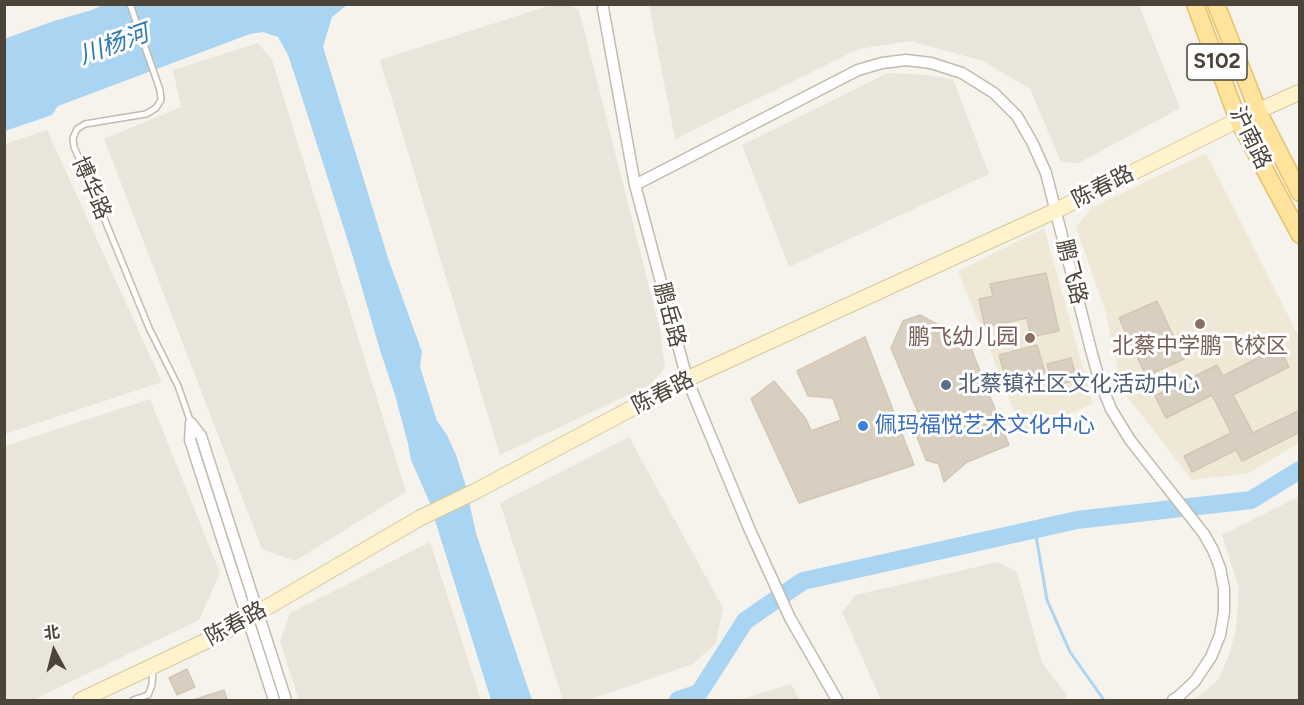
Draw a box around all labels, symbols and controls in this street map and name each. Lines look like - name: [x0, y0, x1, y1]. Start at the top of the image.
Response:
- water label: 川杨河: [75, 19, 153, 71]
- road number: S102: [1187, 44, 1247, 80]
- street label: 沪南路: [1224, 103, 1276, 173]
- street label: 博华路: [66, 152, 116, 224]
- street label: 陈春路: [1068, 160, 1138, 214]
- street label: 鹏飞路: [1050, 237, 1092, 307]
- street label: 鹏岳路: [648, 280, 690, 350]
- marker: 北蔡中学鹏飞校区: [1193, 317, 1207, 331]
- place label: 鹏飞幼儿园: [908, 325, 1018, 351]
- marker: 鹏飞幼儿园: [1023, 331, 1037, 345]
- place label: 北蔡中学鹏飞校区: [1112, 334, 1288, 360]
- street label: 陈春路: [628, 366, 698, 420]
- place label: 北蔡镇社区文化活动中心: [958, 372, 1200, 398]
- marker: 北蔡镇社区文化活动中心: [939, 378, 953, 392]
- place label: 佩玛福悦艺术文化中心: [875, 413, 1095, 439]
- marker: 佩玛福悦艺术文化中心: [856, 419, 870, 433]
- street label: 陈春路: [201, 596, 271, 652]
- north arrow: [24, 621, 84, 681]
- text: 北: [43, 622, 61, 643]

